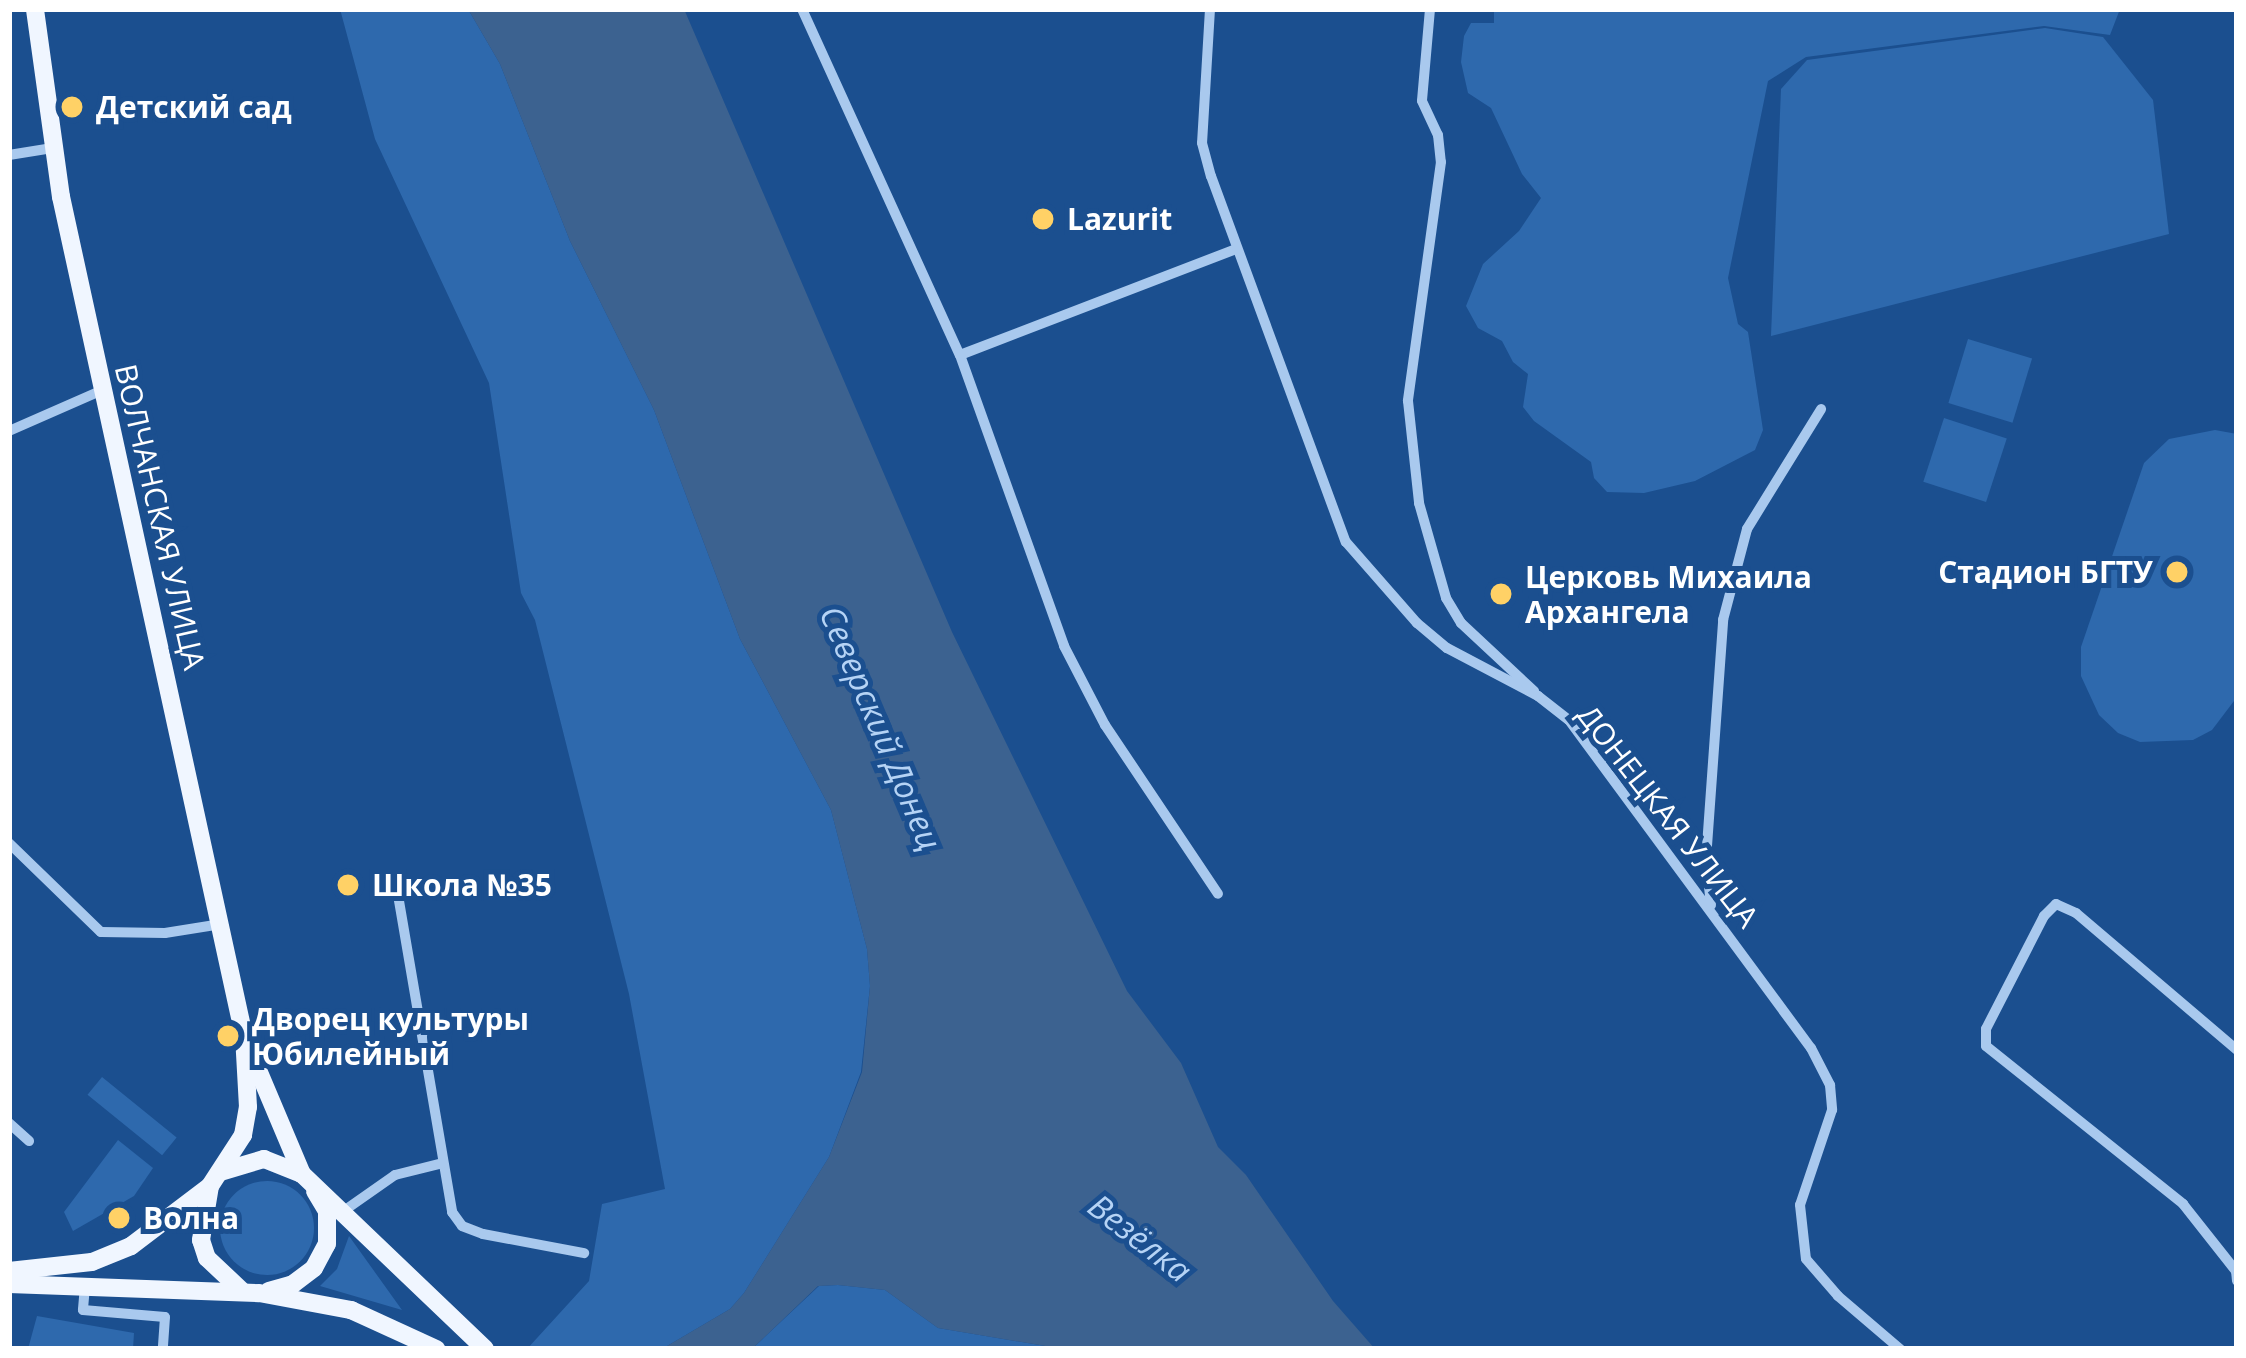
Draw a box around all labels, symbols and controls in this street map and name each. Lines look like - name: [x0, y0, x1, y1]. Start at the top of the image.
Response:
- place label: Детский сад: [96, 89, 292, 125]
- marker: Детский сад: [59, 94, 85, 120]
- place label: Lazurit: [1067, 201, 1172, 237]
- marker: Lazurit: [1030, 206, 1056, 232]
- street label: ВОЛЧАНСКАЯ УЛИЦА: [107, 361, 213, 673]
- place label: Стадион БГТУ: [1938, 554, 2153, 590]
- place label: Церковь Михаила Архангела: [1525, 559, 1812, 630]
- marker: Стадион БГТУ: [2164, 559, 2190, 585]
- marker: Церковь Михаила Архангела: [1488, 581, 1514, 607]
- water label: Северский Донец: [812, 600, 950, 856]
- street label: ДОНЕЦКАЯ УЛИЦА: [1570, 698, 1766, 934]
- place label: Школа №35: [372, 867, 552, 903]
- marker: Школа №35: [335, 872, 361, 898]
- place label: Дворец культуры Юбилейный: [252, 1001, 529, 1072]
- marker: Дворец культуры Юбилейный: [215, 1023, 241, 1049]
- water label: Везёлка: [1081, 1186, 1199, 1290]
- place label: Волна: [143, 1200, 239, 1236]
- marker: Волна: [106, 1205, 132, 1231]

